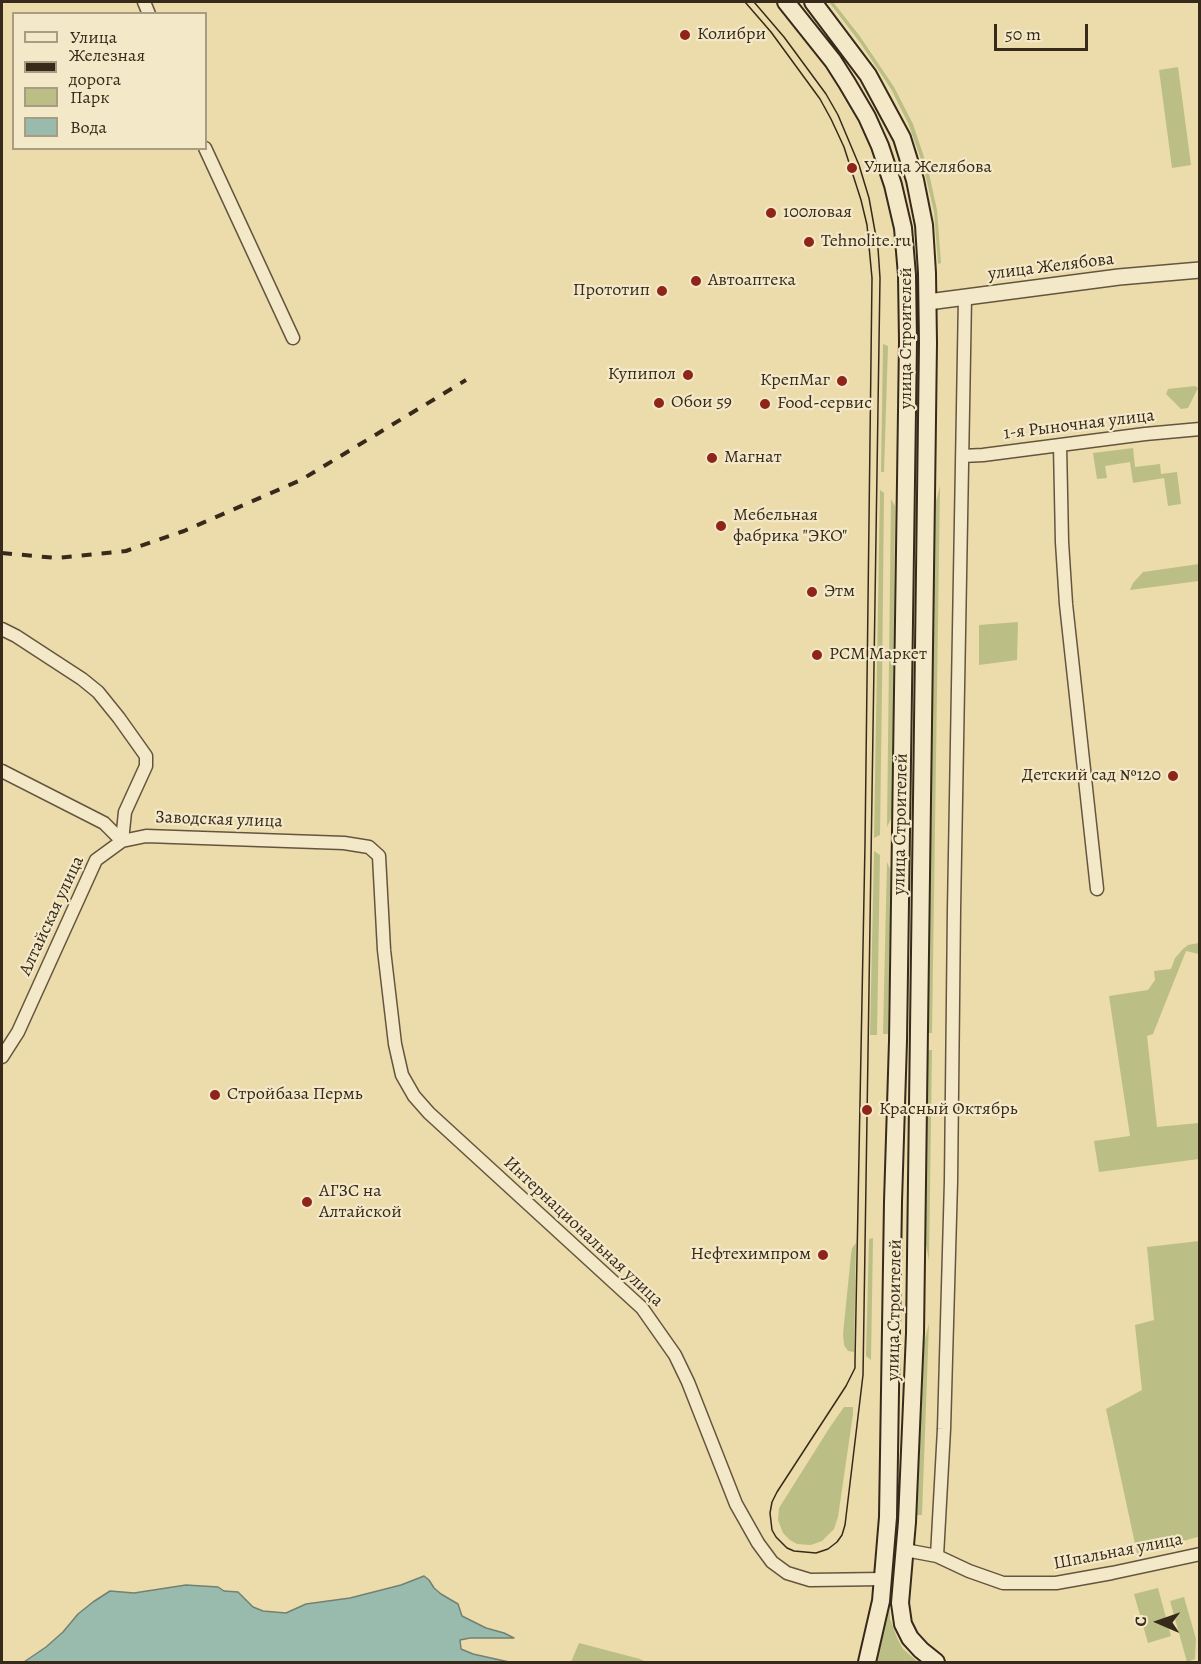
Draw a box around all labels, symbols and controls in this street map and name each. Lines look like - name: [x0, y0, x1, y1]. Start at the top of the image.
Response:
- legend: [12, 12, 207, 150]
- scale bar: [997, 12, 1092, 50]
- text: 50 m: [1005, 22, 1041, 46]
- place label: Колибри: [697, 24, 766, 46]
- text: Улица: [70, 25, 117, 49]
- marker: Колибри: [678, 28, 692, 42]
- text: Железная дорога: [69, 43, 145, 91]
- text: Парк: [70, 85, 110, 109]
- text: Вода: [70, 115, 107, 139]
- place label: Улица Желябова: [864, 157, 992, 179]
- marker: Улица Желябова: [845, 161, 859, 175]
- place label: 100ловая: [783, 202, 852, 224]
- marker: 100ловая: [764, 206, 778, 220]
- place label: Tehnolite.ru: [821, 231, 911, 253]
- marker: Tehnolite.ru: [802, 235, 816, 249]
- street label: улица Желябова: [987, 249, 1115, 285]
- street label: улица Строителей: [896, 267, 918, 409]
- place label: Автоаптека: [708, 270, 796, 292]
- marker: Автоаптека: [689, 274, 703, 288]
- place label: Прототип: [573, 280, 650, 302]
- marker: Прототип: [655, 284, 669, 298]
- place label: Купипол: [608, 364, 676, 386]
- marker: Купипол: [681, 368, 695, 382]
- place label: КрепМаг: [760, 370, 830, 392]
- marker: КрепМаг: [835, 374, 849, 388]
- place label: Обои 59: [671, 392, 732, 414]
- place label: Food-сервис: [777, 393, 872, 415]
- marker: Обои 59: [652, 396, 666, 410]
- marker: Food-сервис: [758, 397, 772, 411]
- street label: 1-я Рыночная улица: [1002, 405, 1156, 445]
- place label: Магнат: [724, 447, 782, 469]
- marker: Магнат: [705, 451, 719, 465]
- place label: Мебельная фабрика "ЭКО": [733, 505, 847, 548]
- marker: Мебельная фабрика "ЭКО": [714, 519, 728, 533]
- place label: Этм: [824, 581, 855, 603]
- marker: Этм: [805, 585, 819, 599]
- place label: РСМ Маркет: [829, 644, 927, 666]
- marker: РСМ Маркет: [810, 648, 824, 662]
- street label: улица Строителей: [889, 753, 913, 895]
- place label: Детский сад №120: [1022, 765, 1161, 787]
- marker: Детский сад №120: [1166, 769, 1180, 783]
- street label: Заводская улица: [155, 807, 283, 833]
- street label: Алтайская улица: [15, 853, 89, 979]
- place label: Стройбаза Пермь: [227, 1084, 363, 1106]
- marker: Стройбаза Пермь: [208, 1088, 222, 1102]
- place label: Красный Октябрь: [879, 1099, 1018, 1121]
- marker: Красный Октябрь: [860, 1103, 874, 1117]
- street label: Интернациональная улица: [499, 1152, 667, 1312]
- place label: АГЗС на Алтайской: [319, 1181, 402, 1224]
- marker: АГЗС на Алтайской: [300, 1195, 314, 1209]
- street label: улица Строителей: [883, 1239, 907, 1381]
- place label: Нефтехимпром: [690, 1244, 811, 1266]
- marker: Нефтехимпром: [816, 1248, 830, 1262]
- street label: Шпальная улица: [1051, 1529, 1185, 1575]
- north arrow: [1129, 1592, 1189, 1652]
- text: С: [1130, 1616, 1152, 1627]

